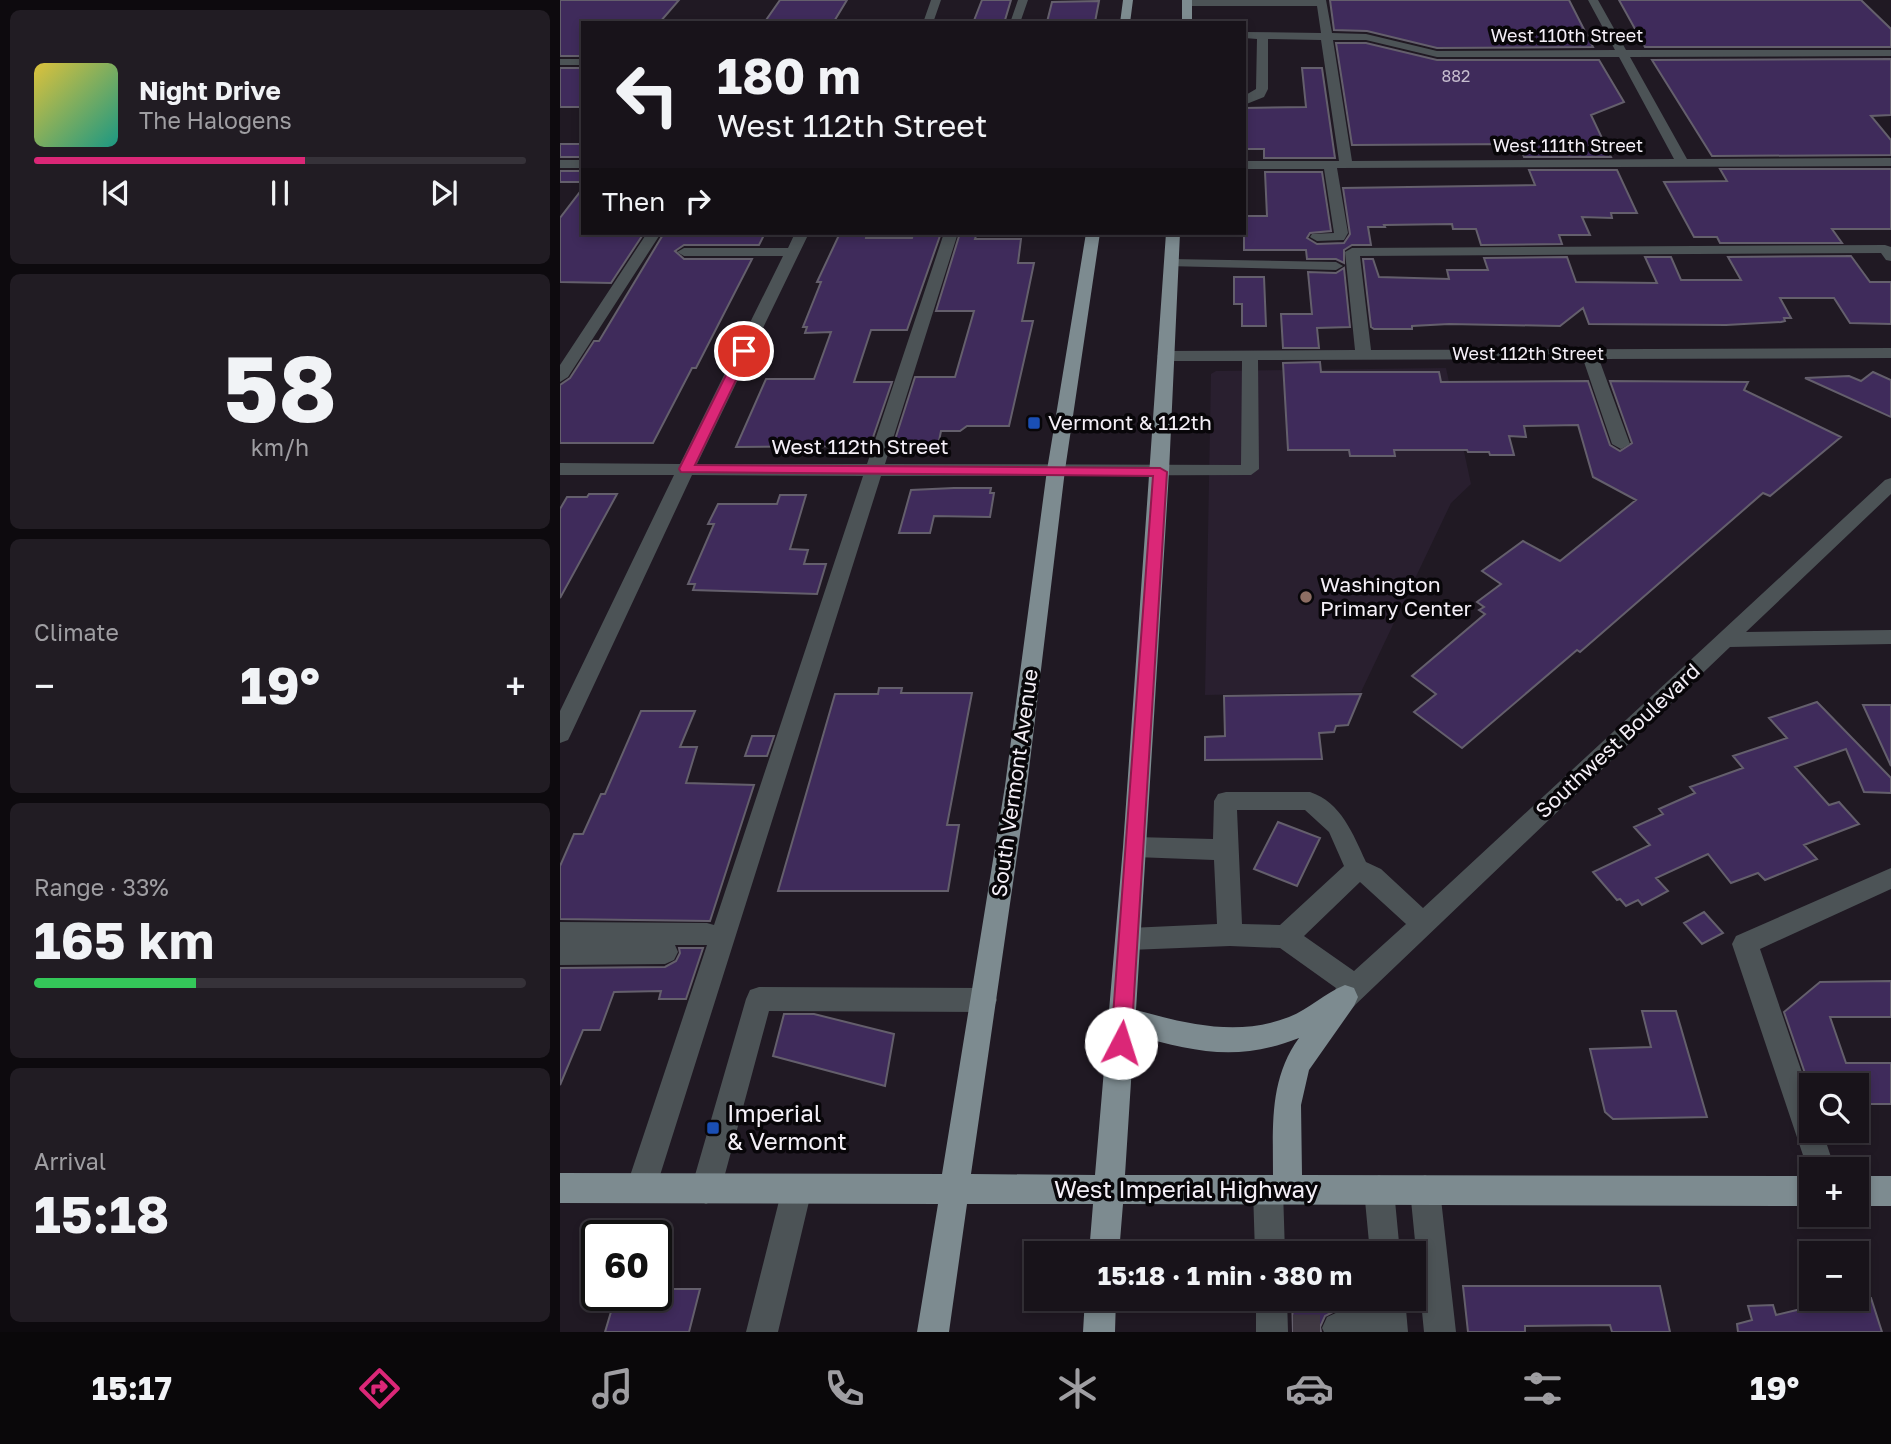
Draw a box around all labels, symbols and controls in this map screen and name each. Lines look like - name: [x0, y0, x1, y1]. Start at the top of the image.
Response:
- street label: West 110th Street: [1491, 24, 1643, 46]
- text: 180 m: [717, 46, 861, 105]
- icon: left: [602, 49, 693, 140]
- house number: 882: [1442, 66, 1470, 86]
- text: Night Drive: [139, 75, 281, 106]
- text: The Halogens: [139, 106, 292, 134]
- text: West 112th Street: [717, 106, 988, 144]
- street label: West 111th Street: [1493, 134, 1643, 156]
- icon: previous: [97, 174, 135, 212]
- icon: pause: [261, 174, 299, 212]
- icon: next: [425, 174, 463, 212]
- icon: right: [679, 182, 717, 220]
- text: Then: [602, 186, 665, 217]
- pin: [714, 321, 774, 381]
- icon: arrive: [725, 332, 763, 370]
- text: 58: [223, 333, 337, 442]
- street label: West 112th Street: [1452, 342, 1604, 364]
- place label: Vermont & 112th: [1048, 409, 1212, 435]
- marker: Vermont & 112th: [1026, 415, 1042, 431]
- text: km/h: [251, 433, 309, 461]
- street label: West 112th Street: [771, 433, 949, 459]
- place label: Washington Primary Center: [1320, 571, 1472, 621]
- marker: Washington Primary Center: [1298, 589, 1314, 605]
- text: Climate: [34, 618, 119, 646]
- text: 19°: [240, 653, 320, 715]
- street label: Southwest Boulevard: [1530, 657, 1705, 823]
- text: −: [34, 663, 55, 708]
- text: +: [505, 663, 526, 708]
- street label: South Vermont Avenue: [985, 667, 1043, 899]
- text: Range · 33%: [34, 873, 169, 901]
- text: 165 km: [34, 908, 214, 970]
- position arrow: [1084, 1006, 1158, 1080]
- map controls: [1799, 1073, 1869, 1311]
- button: search: [1799, 1073, 1869, 1143]
- place label: Imperial & Vermont: [727, 1098, 847, 1155]
- marker: Imperial & Vermont: [705, 1120, 721, 1136]
- text: Arrival: [34, 1147, 106, 1175]
- button: +: [1799, 1157, 1869, 1227]
- street label: West Imperial Highway: [1054, 1174, 1318, 1203]
- text: 15:18: [34, 1182, 169, 1244]
- speed limit sign: 60: [581, 1220, 672, 1311]
- button: −: [1799, 1241, 1869, 1311]
- text: 15:18 · 1 min · 380 m: [1098, 1260, 1352, 1291]
- icon: directions: [355, 1364, 404, 1413]
- icon: music: [588, 1364, 637, 1413]
- icon: phone: [820, 1364, 869, 1413]
- icon: climate: [1053, 1364, 1102, 1413]
- icon: car: [1285, 1364, 1334, 1413]
- icon: filters: [1518, 1364, 1567, 1413]
- text: 15:17: [92, 1369, 172, 1407]
- text: 19°: [1750, 1369, 1799, 1407]

